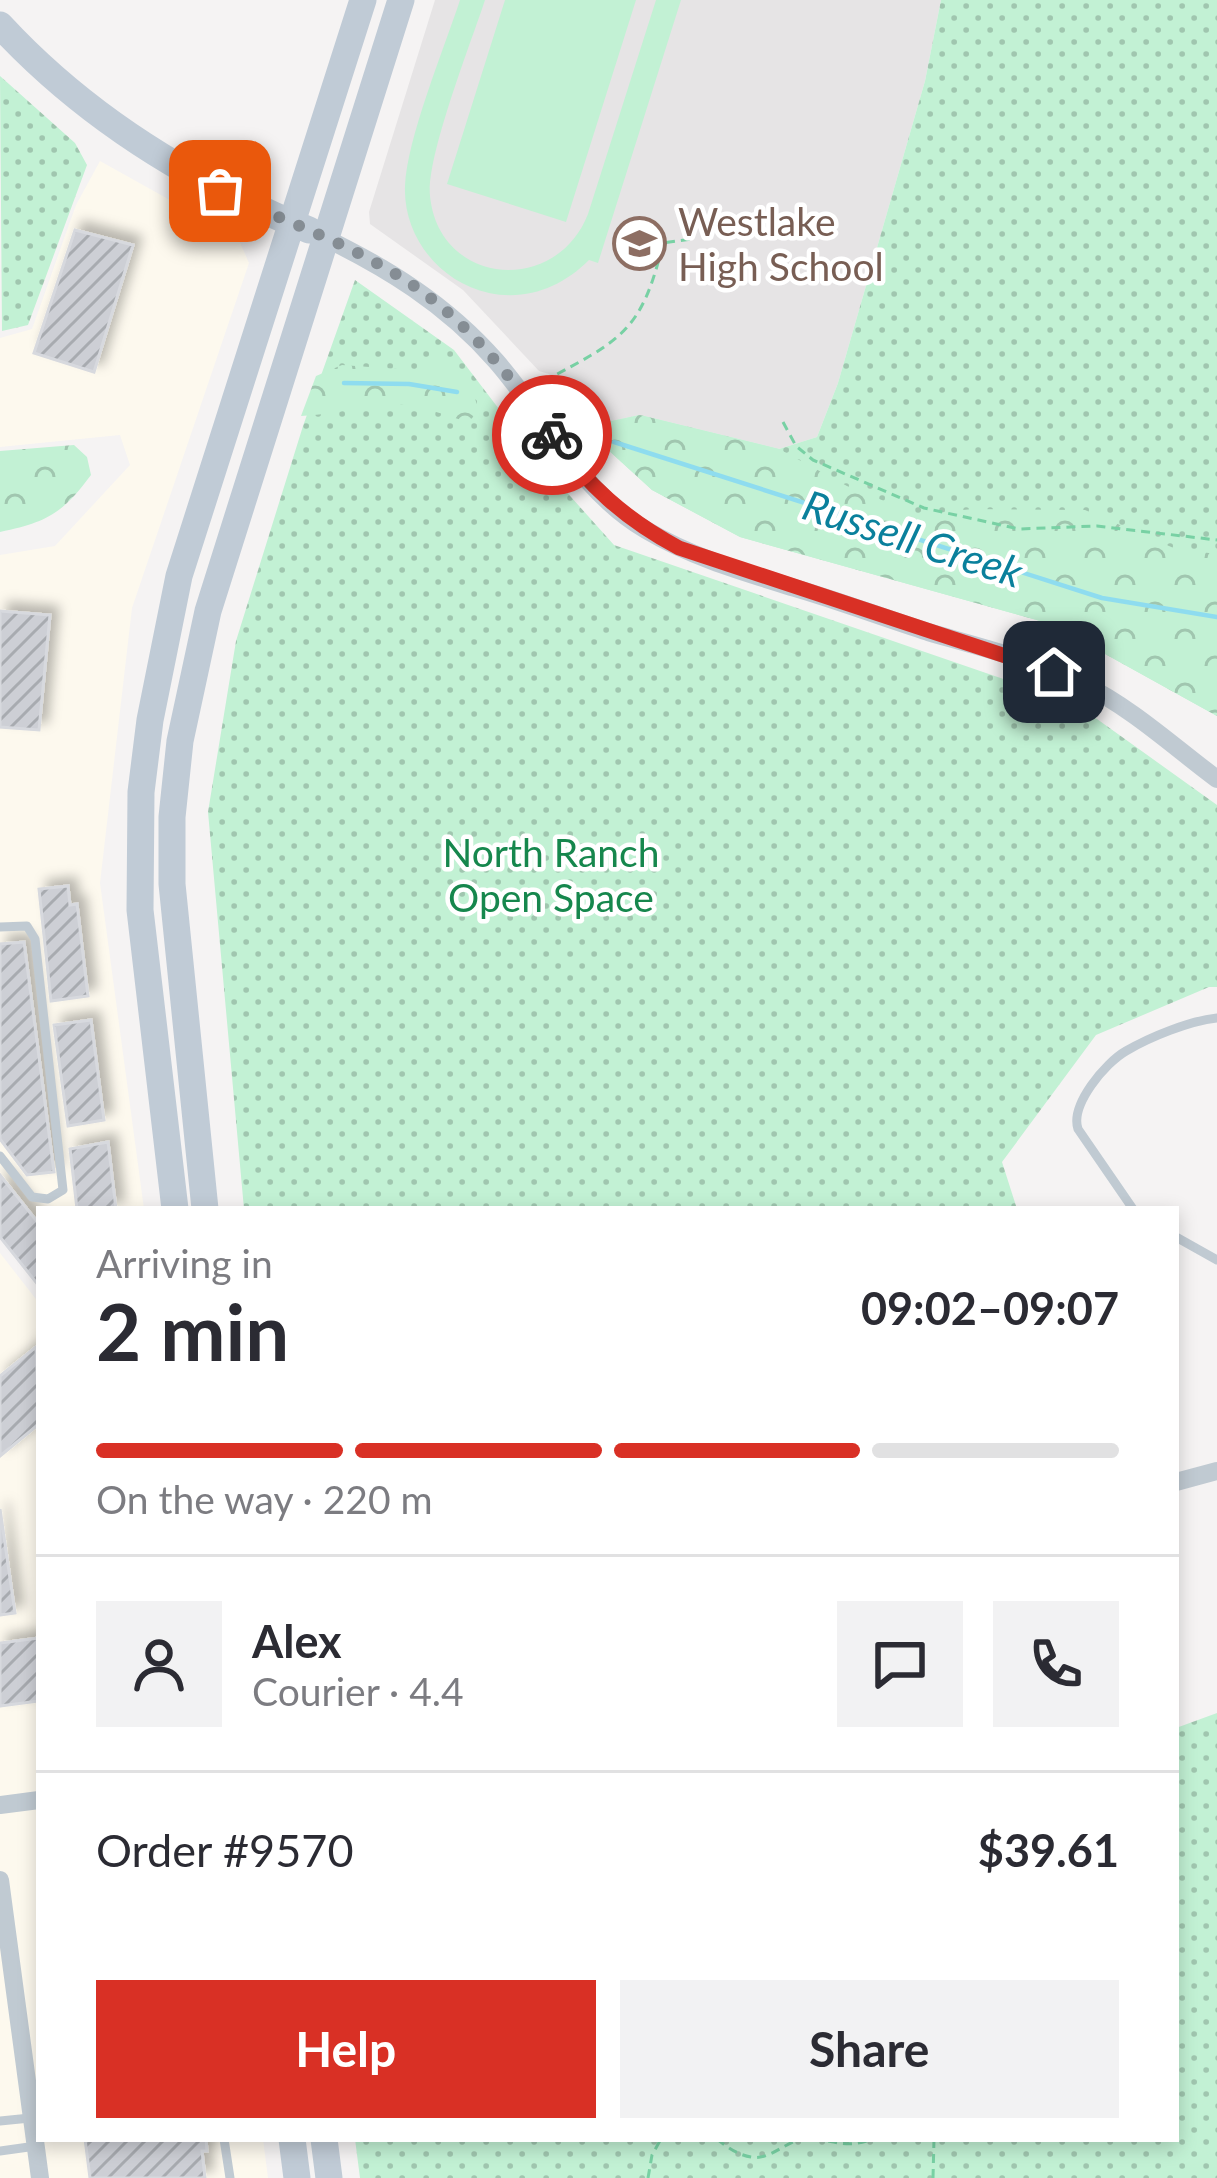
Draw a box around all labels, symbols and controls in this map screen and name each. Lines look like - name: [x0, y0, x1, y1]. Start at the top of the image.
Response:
- pin: [169, 140, 271, 242]
- icon: bag: [187, 158, 253, 224]
- place label: Westlake High School: [678, 198, 884, 289]
- school or university icon: Westlake High School: [611, 215, 667, 271]
- courier: [492, 375, 612, 495]
- icon: bike: [519, 402, 585, 468]
- water label: Russell Creek: [797, 479, 1030, 597]
- pin: [1003, 621, 1105, 723]
- icon: home: [1021, 639, 1087, 705]
- park label: North Ranch Open Space: [443, 829, 659, 920]
- text: Arriving in: [96, 1240, 273, 1286]
- text: 09:02–09:07: [861, 1281, 1119, 1335]
- text: 2 min: [96, 1284, 289, 1378]
- text: On the way · 220 m: [96, 1476, 433, 1522]
- button: person: [96, 1601, 222, 1727]
- button: chat: [837, 1601, 963, 1727]
- button: phone: [993, 1601, 1119, 1727]
- text: Alex: [252, 1614, 342, 1668]
- text: Courier · 4.4: [252, 1668, 464, 1714]
- text: Order #9570: [96, 1823, 354, 1877]
- text: $39.61: [978, 1823, 1119, 1877]
- button: Help: [96, 1980, 596, 2118]
- button: Share: [620, 1980, 1119, 2118]

